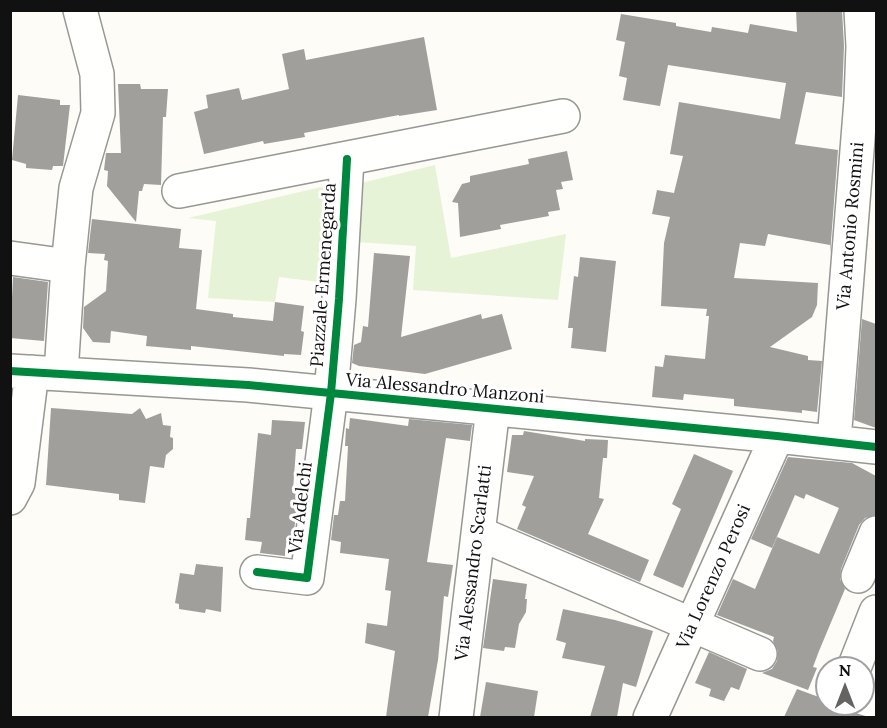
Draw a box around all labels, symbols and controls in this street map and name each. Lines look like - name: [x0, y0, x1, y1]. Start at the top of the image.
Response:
- street label: Via Antonio Rosmini: [833, 141, 869, 311]
- street label: Piazzale Ermenegarda: [307, 182, 341, 368]
- street label: Via Alessandro Manzoni: [345, 370, 545, 408]
- street label: Via Adelchi: [285, 461, 317, 555]
- street label: Via Alessandro Scarlatti: [451, 464, 497, 662]
- street label: Via Lorenzo Perosi: [672, 501, 756, 653]
- north arrow: [815, 656, 875, 716]
- text: N: [839, 660, 851, 680]

